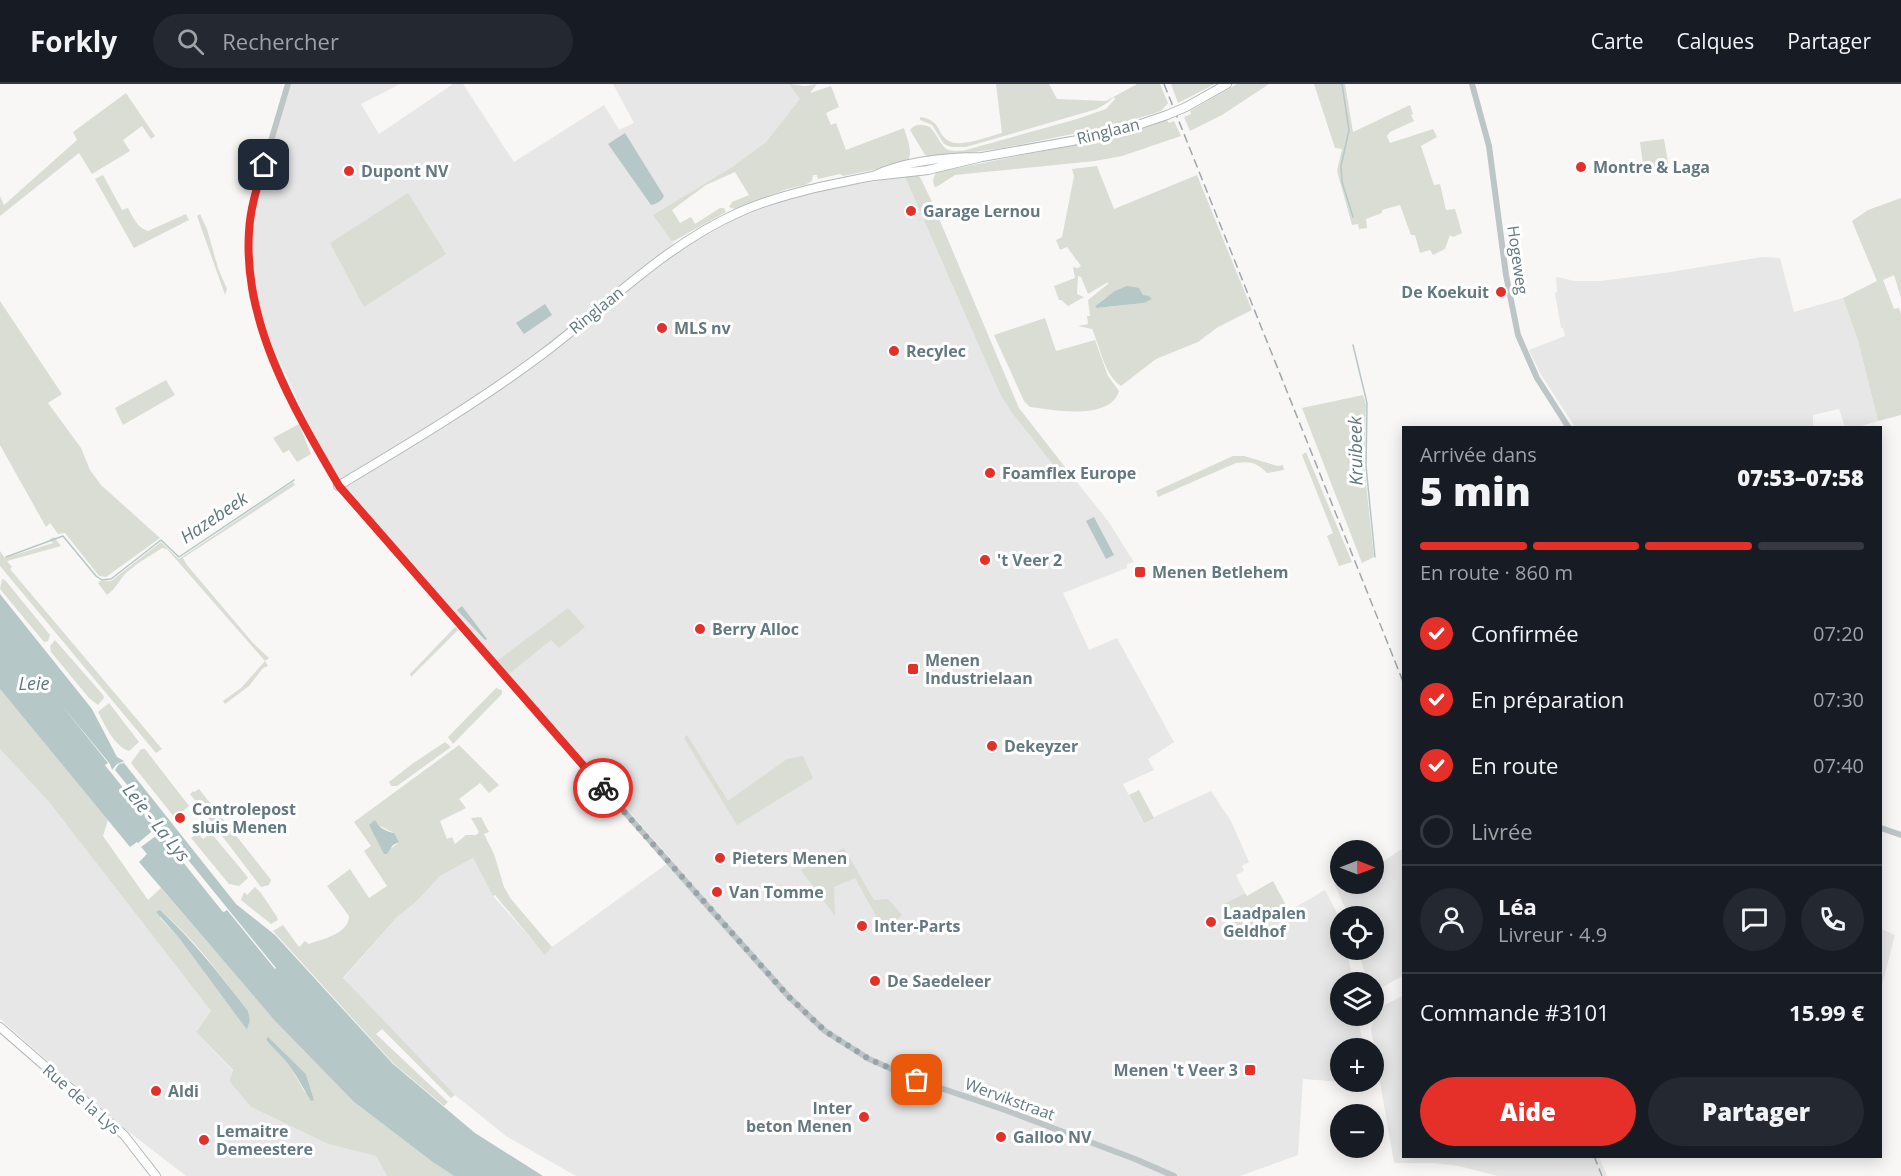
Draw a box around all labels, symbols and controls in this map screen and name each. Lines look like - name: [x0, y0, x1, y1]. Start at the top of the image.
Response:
- search box: [153, 14, 573, 68]
- text: Forkly: [30, 22, 117, 60]
- icon: search: [174, 25, 207, 58]
- text: Rechercher: [222, 26, 339, 56]
- text: Carte: [1591, 27, 1643, 55]
- text: Calques: [1676, 27, 1754, 55]
- text: Partager: [1787, 27, 1871, 55]
- street label: Ringlaan: [1074, 113, 1142, 149]
- pin: [238, 139, 289, 190]
- icon: home: [247, 148, 280, 181]
- place label: Montre & Laga: [1593, 156, 1710, 178]
- place label: Dupont NV: [361, 160, 449, 182]
- marker: Montre & Laga: [1574, 160, 1588, 174]
- marker: Dupont NV: [342, 164, 356, 178]
- place label: Garage Lernou: [923, 200, 1041, 222]
- marker: Garage Lernou: [904, 204, 918, 218]
- street label: Hogeweg: [1502, 224, 1534, 296]
- street label: Ringlaan: [564, 281, 628, 339]
- place label: De Koekuit: [1401, 281, 1489, 303]
- marker: De Koekuit: [1494, 285, 1508, 299]
- place label: MLS nv: [674, 317, 732, 339]
- marker: MLS nv: [655, 321, 669, 335]
- place label: Recylec: [906, 340, 966, 362]
- marker: Recylec: [887, 344, 901, 358]
- water label: Kruibeek: [1342, 415, 1368, 486]
- text: Arrivée dans: [1420, 441, 1537, 468]
- place label: Foamflex Europe: [1002, 462, 1136, 484]
- text: 07:53–07:58: [1737, 462, 1864, 492]
- text: 5 min: [1420, 464, 1531, 517]
- marker: Foamflex Europe: [983, 466, 997, 480]
- water label: Hazebeek: [175, 485, 253, 549]
- place label: 't Veer 2: [997, 549, 1062, 571]
- marker: 't Veer 2: [978, 553, 992, 567]
- text: En route · 860 m: [1420, 559, 1573, 586]
- place label: Menen Betlehem: [1152, 561, 1288, 583]
- marker: Menen Betlehem: [1133, 565, 1147, 579]
- icon: check: [1420, 617, 1453, 650]
- place label: Berry Alloc: [712, 618, 799, 640]
- text: Confirmée: [1471, 618, 1579, 648]
- text: 07:20: [1813, 620, 1864, 647]
- marker: Berry Alloc: [693, 622, 707, 636]
- place label: Menen Industrielaan: [925, 649, 1033, 689]
- marker: Menen Industrielaan: [906, 662, 920, 676]
- water label: Leie: [18, 671, 50, 695]
- icon: check: [1420, 683, 1453, 716]
- text: En préparation: [1471, 684, 1624, 714]
- text: 07:30: [1813, 686, 1864, 713]
- place label: Dekeyzer: [1004, 735, 1078, 757]
- marker: Dekeyzer: [985, 739, 999, 753]
- icon: check: [1420, 749, 1453, 782]
- text: En route: [1471, 750, 1558, 780]
- text: 07:40: [1813, 752, 1864, 779]
- courier: [573, 758, 633, 818]
- icon: bike: [587, 772, 620, 805]
- water label: Leie - La Lys: [118, 778, 196, 867]
- place label: Controlepost sluis Menen: [192, 798, 296, 838]
- marker: Controlepost sluis Menen: [173, 811, 187, 825]
- text: Livrée: [1471, 816, 1533, 846]
- north arrow: [1330, 840, 1384, 894]
- map controls: [1330, 840, 1384, 1158]
- place label: Pieters Menen: [732, 847, 847, 869]
- marker: Pieters Menen: [713, 851, 727, 865]
- place label: Van Tomme: [729, 881, 824, 903]
- marker: Van Tomme: [710, 885, 724, 899]
- button: person: [1420, 888, 1483, 951]
- button: chat: [1723, 888, 1786, 951]
- button: phone: [1801, 888, 1864, 951]
- text: Léa: [1498, 891, 1537, 921]
- place label: Laadpalen Geldhof: [1223, 902, 1306, 942]
- button: locate: [1330, 906, 1384, 960]
- place label: Inter-Parts: [874, 915, 961, 937]
- marker: Laadpalen Geldhof: [1204, 915, 1218, 929]
- marker: Inter-Parts: [855, 919, 869, 933]
- text: Livreur · 4.9: [1498, 921, 1607, 948]
- place label: De Saedeleer: [887, 970, 991, 992]
- button: layers: [1330, 972, 1384, 1026]
- marker: De Saedeleer: [868, 974, 882, 988]
- text: Commande #3101: [1420, 997, 1610, 1027]
- text: 15.99 €: [1789, 997, 1864, 1027]
- button: +: [1330, 1038, 1384, 1092]
- pin: [891, 1054, 942, 1105]
- street label: Rue de la Lys: [38, 1059, 126, 1139]
- place label: Menen 't Veer 3: [1114, 1059, 1238, 1081]
- icon: bag: [900, 1063, 933, 1096]
- marker: Menen 't Veer 3: [1243, 1063, 1257, 1077]
- street label: Wervikstraat: [962, 1073, 1058, 1126]
- button: Aide: [1420, 1077, 1636, 1146]
- button: Partager: [1648, 1077, 1864, 1146]
- place label: Aldi: [168, 1080, 199, 1102]
- marker: Aldi: [149, 1084, 163, 1098]
- place label: Inter beton Menen: [746, 1097, 852, 1137]
- button: −: [1330, 1104, 1384, 1158]
- marker: Inter beton Menen: [857, 1110, 871, 1124]
- place label: Lemaitre Demeestere: [216, 1120, 313, 1160]
- place label: Galloo NV: [1013, 1126, 1092, 1148]
- marker: Galloo NV: [994, 1130, 1008, 1144]
- marker: Lemaitre Demeestere: [197, 1133, 211, 1147]

